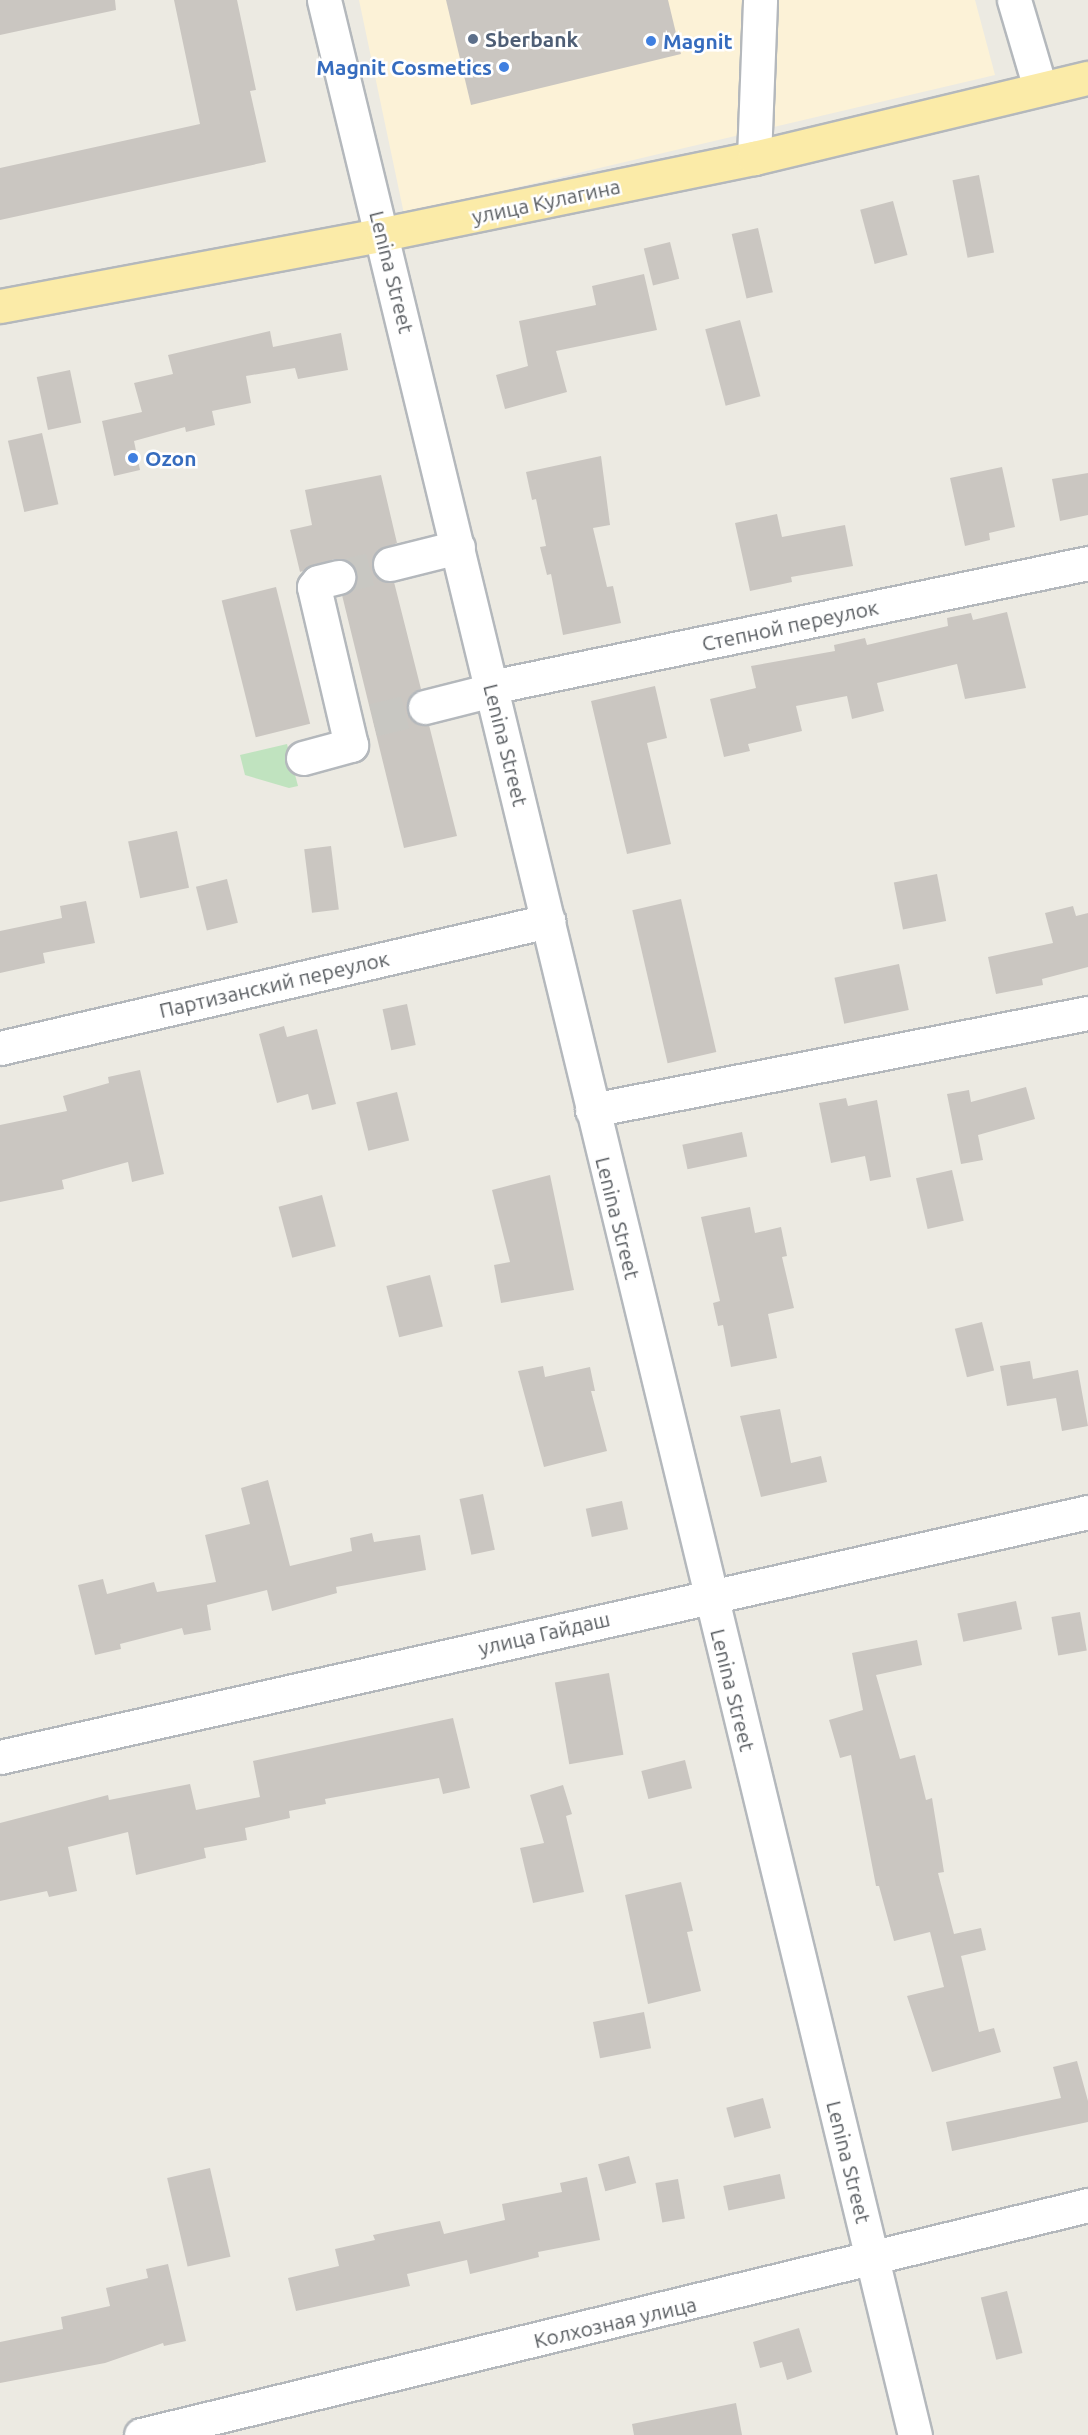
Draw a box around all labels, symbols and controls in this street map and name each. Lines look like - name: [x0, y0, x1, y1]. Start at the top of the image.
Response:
- place label: Sberbank: [485, 26, 578, 52]
- place label: Magnit: [663, 28, 733, 54]
- marker: Sberbank: [466, 32, 480, 46]
- marker: Magnit: [644, 34, 658, 48]
- place label: Magnit Cosmetics: [316, 54, 492, 80]
- marker: Magnit Cosmetics: [497, 60, 511, 74]
- street label: улица Кулагина: [469, 173, 623, 229]
- street label: Lenina Street: [365, 208, 419, 336]
- place label: Ozon: [145, 445, 196, 471]
- marker: Ozon: [126, 451, 140, 465]
- street label: Степной переулок: [699, 594, 881, 656]
- street label: Lenina Street: [479, 681, 533, 809]
- street label: Партизанский переулок: [156, 945, 392, 1023]
- street label: Lenina Street: [591, 1154, 645, 1282]
- street label: улица Гайдаш: [476, 1606, 612, 1660]
- street label: Lenina Street: [706, 1626, 760, 1754]
- street label: Lenina Street: [822, 2098, 876, 2226]
- street label: Колхозная улица: [531, 2291, 699, 2353]

